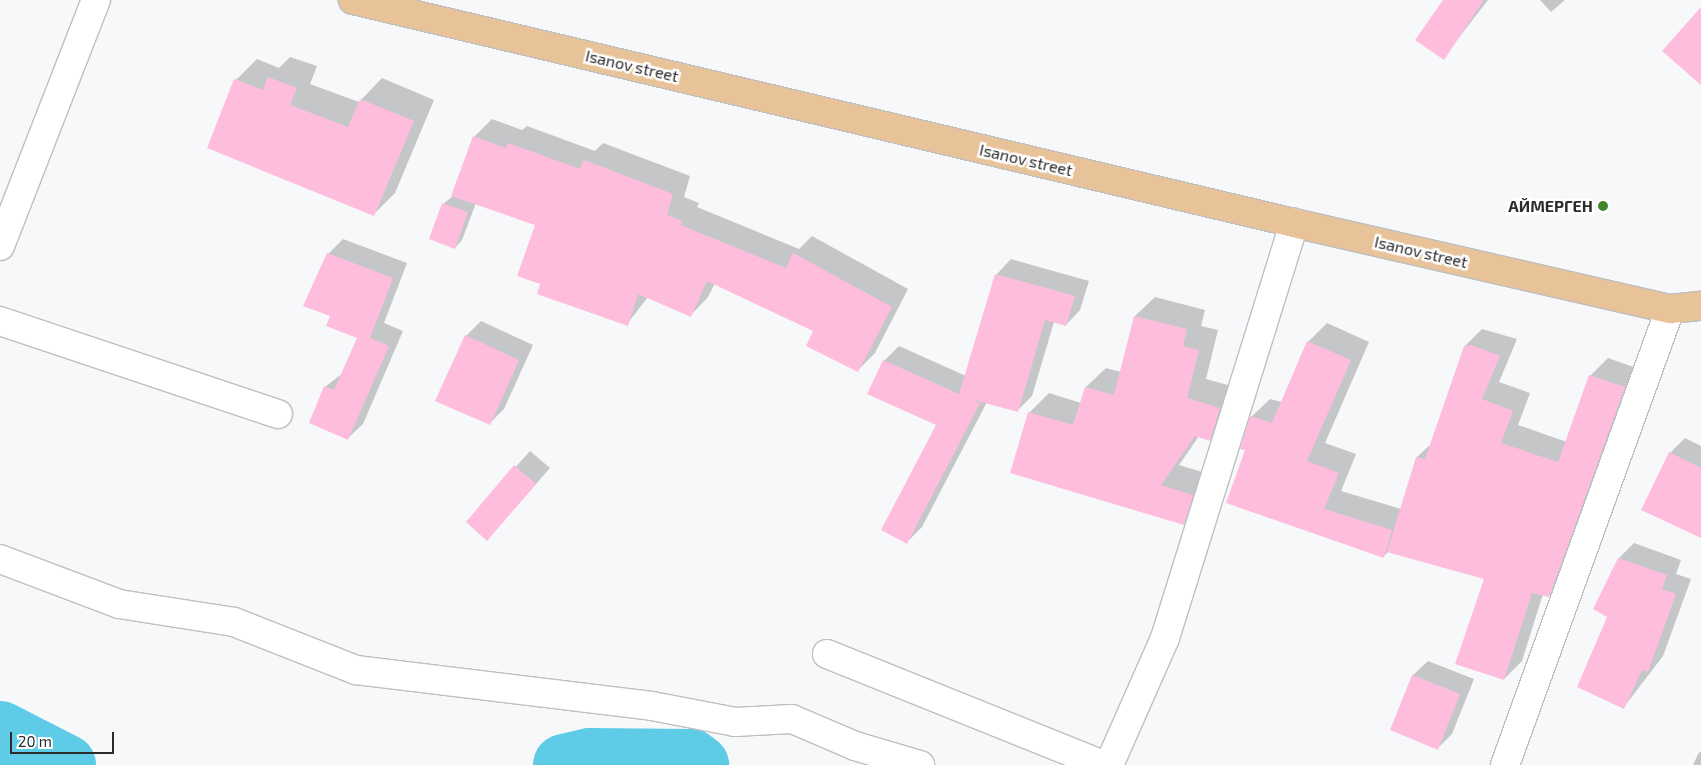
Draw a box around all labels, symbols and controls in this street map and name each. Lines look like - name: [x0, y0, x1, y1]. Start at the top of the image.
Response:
- street label: Isanov street: [583, 46, 681, 86]
- street label: Isanov street: [977, 140, 1075, 180]
- place label: АЙМЕРГЕН: [1508, 196, 1593, 216]
- marker: АЙМЕРГЕН: [1597, 200, 1609, 212]
- street label: Isanov street: [1372, 232, 1470, 272]
- scale bar: [12, 722, 116, 754]
- text: 20 m: [18, 732, 52, 750]

